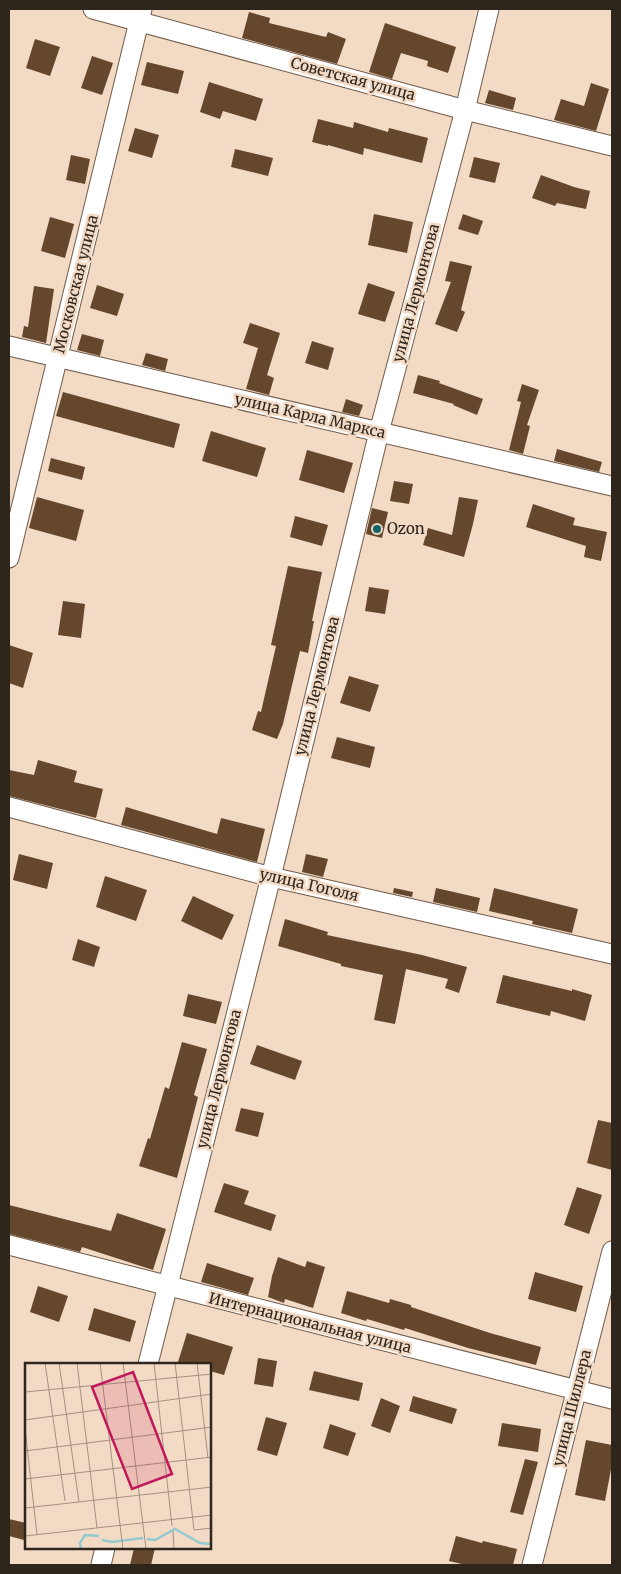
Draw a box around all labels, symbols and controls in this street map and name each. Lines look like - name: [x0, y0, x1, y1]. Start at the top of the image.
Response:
- street label: Советская улица: [289, 53, 417, 104]
- street label: Московская улица: [49, 213, 102, 355]
- street label: улица Лермонтова: [388, 222, 443, 364]
- street label: улица Карла Маркса: [233, 389, 387, 442]
- place label: Ozon: [387, 519, 425, 538]
- marker: Ozon: [371, 523, 383, 535]
- street label: улица Лермонтова: [290, 614, 343, 757]
- street label: улица Гоголя: [258, 864, 361, 905]
- street label: улица Лермонтова: [192, 1007, 245, 1150]
- street label: Интернациональная улица: [207, 1288, 413, 1357]
- street label: улица Шиллера: [548, 1348, 595, 1468]
- inset map: [25, 1363, 211, 1549]

